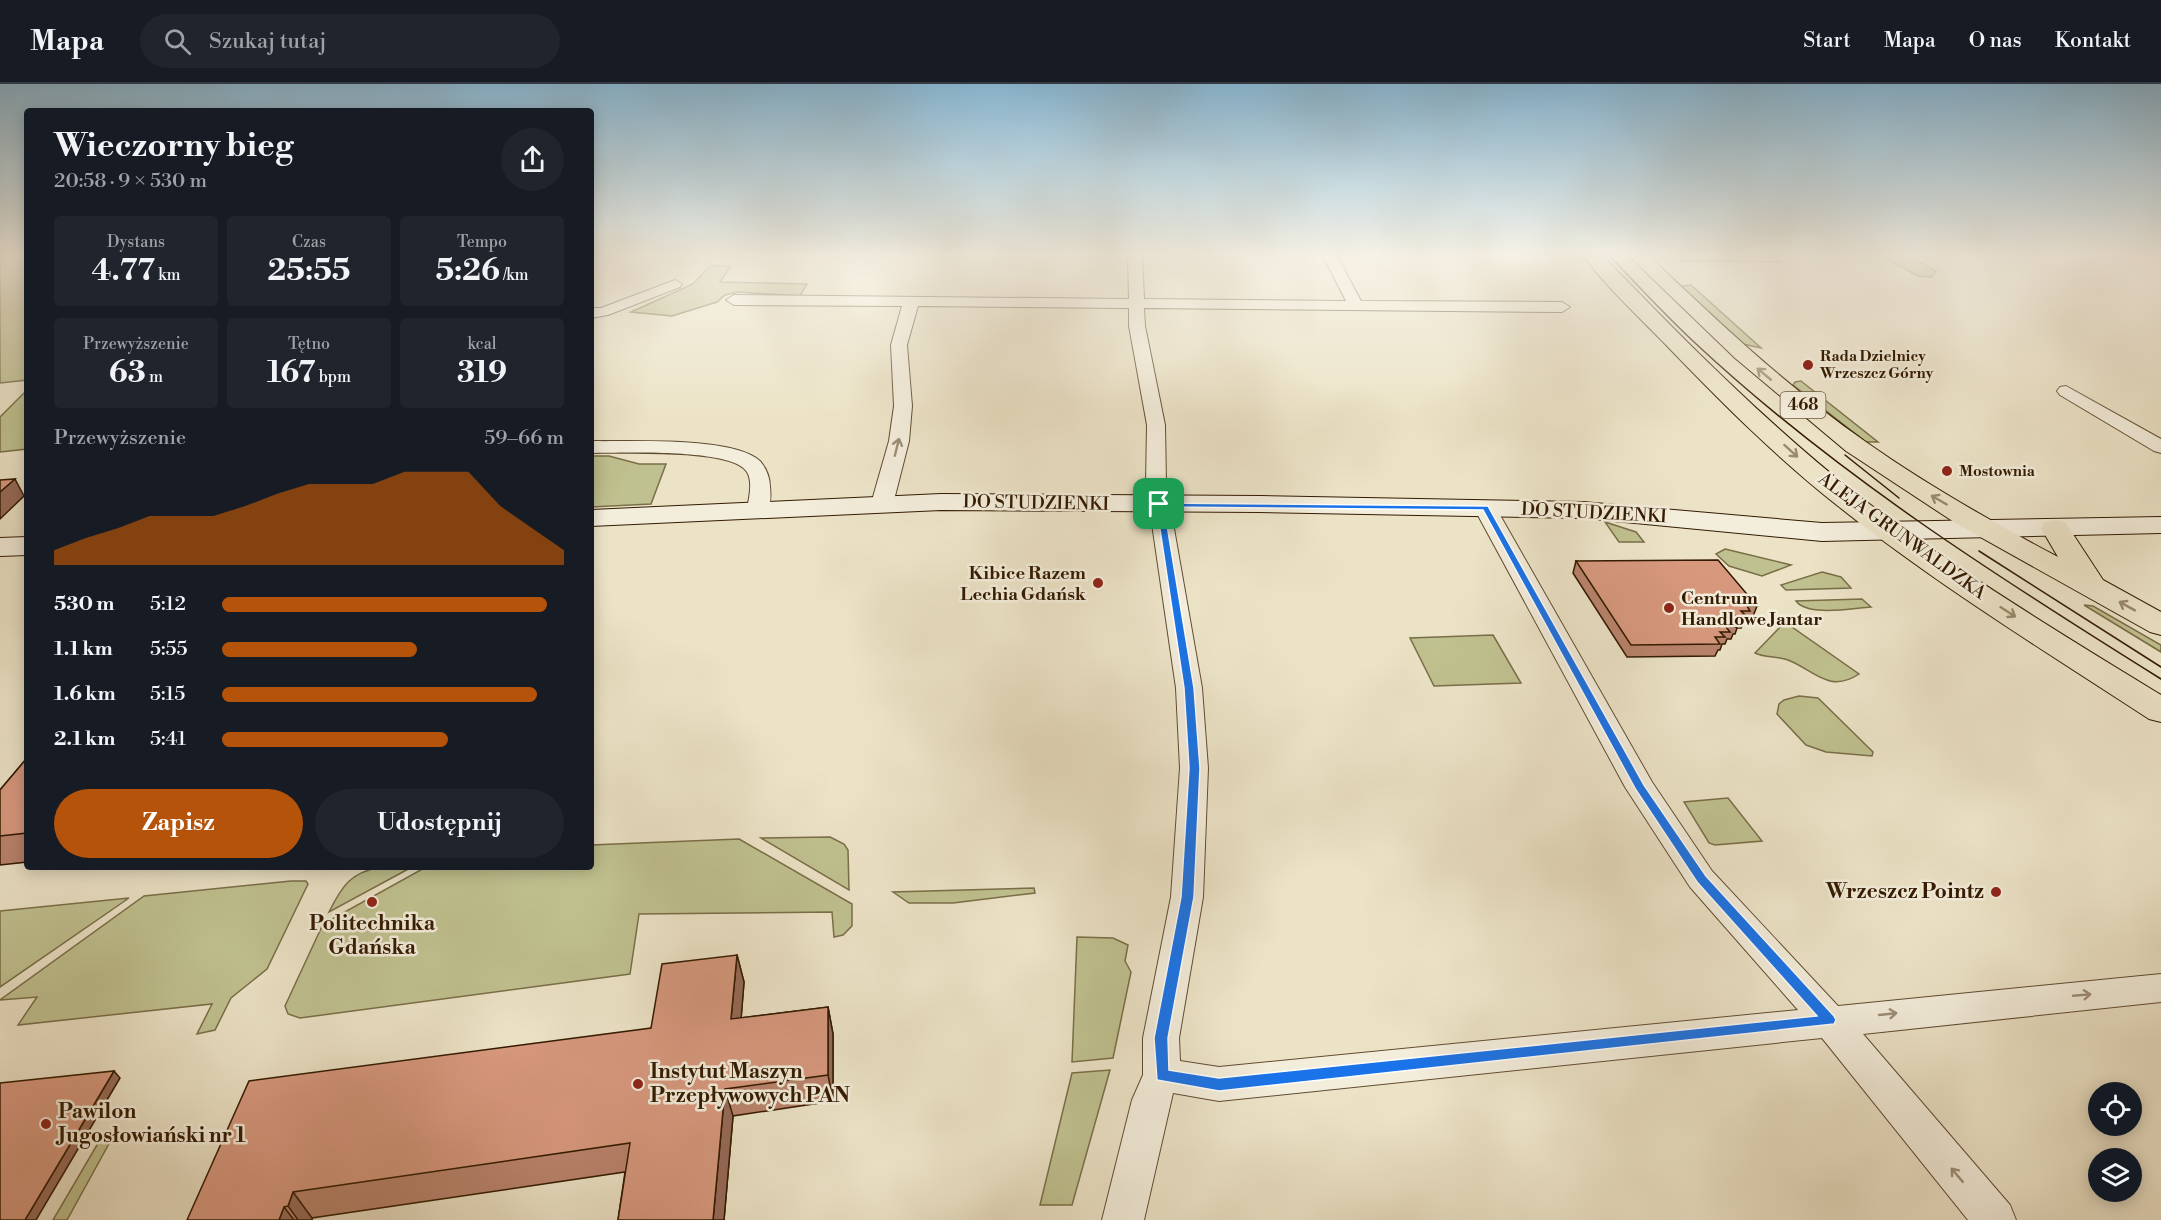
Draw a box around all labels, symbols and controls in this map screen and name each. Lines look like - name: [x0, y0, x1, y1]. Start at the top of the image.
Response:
- search box: [140, 14, 560, 68]
- text: Mapa: [30, 24, 104, 59]
- icon: search: [161, 25, 194, 58]
- text: Szukaj tutaj: [209, 28, 326, 55]
- text: Start: [1803, 28, 1851, 54]
- text: Mapa: [1884, 28, 1936, 54]
- text: O nas: [1969, 28, 2022, 54]
- text: Kontakt: [2055, 28, 2131, 54]
- text: Wieczorny bieg: [54, 126, 293, 167]
- button: share: [501, 128, 564, 191]
- text: 20:58 · 9 × 530 m: [54, 169, 207, 194]
- text: Dystans: [107, 232, 165, 252]
- text: Czas: [292, 232, 326, 252]
- text: Tempo: [457, 232, 507, 252]
- text: 4.77: [91, 252, 155, 290]
- text: 25:55: [268, 252, 350, 290]
- text: 5:26: [435, 252, 500, 290]
- text: km: [155, 265, 181, 285]
- text: /km: [500, 265, 529, 285]
- text: Przewyższenie: [83, 334, 189, 354]
- text: Tętno: [288, 334, 330, 354]
- text: kcal: [467, 334, 497, 354]
- place label: Rada Dzielnicy Wrzeszcz Górny: [1819, 347, 1934, 383]
- text: 63: [109, 354, 146, 392]
- text: 167: [267, 354, 315, 392]
- text: 319: [457, 354, 507, 392]
- marker: Rada Dzielnicy Wrzeszcz Górny: [1801, 358, 1815, 372]
- text: m: [146, 367, 163, 387]
- text: bpm: [315, 367, 351, 387]
- one-way arrow: [1757, 367, 1772, 381]
- road number: 468: [1780, 392, 1826, 418]
- text: Przewyższenie: [54, 426, 186, 451]
- text: 59–66 m: [484, 426, 564, 451]
- one-way arrow: [892, 438, 904, 457]
- one-way arrow: [1783, 444, 1798, 458]
- place label: Mostownia: [1959, 462, 2036, 481]
- marker: Mostownia: [1940, 464, 1954, 478]
- street label: ALEJA GRUNWALDZKA: [1813, 467, 1991, 605]
- pin: [1133, 478, 1184, 529]
- icon: arrive: [1142, 487, 1175, 520]
- street label: DO STUDZIENKI: [963, 490, 1109, 516]
- one-way arrow: [1931, 494, 1948, 506]
- street label: DO STUDZIENKI: [1520, 498, 1668, 528]
- place label: Kibice Razem Lechia Gdańsk: [960, 562, 1087, 606]
- marker: Kibice Razem Lechia Gdańsk: [1091, 576, 1105, 590]
- place label: Centrum Handlowe Jantar: [1681, 587, 1822, 631]
- text: 530 m: [54, 592, 114, 617]
- text: 5:12: [150, 592, 186, 617]
- one-way arrow: [2118, 600, 2136, 611]
- marker: Centrum Handlowe Jantar: [1662, 601, 1676, 615]
- one-way arrow: [2000, 606, 2017, 619]
- text: 1.1 km: [54, 637, 113, 662]
- text: 5:55: [150, 637, 188, 662]
- text: 1.6 km: [54, 682, 116, 707]
- text: 5:15: [150, 682, 185, 707]
- text: 2.1 km: [54, 727, 116, 752]
- text: 5:41: [150, 727, 186, 752]
- button: Zapisz: [54, 789, 303, 858]
- button: Udostępnij: [315, 789, 564, 858]
- place label: Wrzeszcz Pointz: [1825, 879, 1984, 905]
- marker: Wrzeszcz Pointz: [1989, 885, 2003, 899]
- marker: Politechnika Gdańska: [365, 895, 379, 909]
- place label: Politechnika Gdańska: [309, 911, 436, 961]
- one-way arrow: [2071, 989, 2091, 1000]
- one-way arrow: [1877, 1008, 1897, 1019]
- place label: Instytut Maszyn Przepływowych PAN: [650, 1059, 850, 1109]
- marker: Instytut Maszyn Przepływowych PAN: [631, 1077, 645, 1091]
- map controls: [2088, 1082, 2142, 1202]
- button: locate: [2088, 1082, 2142, 1136]
- place label: Pawilon Jugosłowiański nr 1: [55, 1099, 246, 1149]
- marker: Pawilon Jugosłowiański nr 1: [39, 1117, 53, 1131]
- button: layers: [2088, 1148, 2142, 1202]
- one-way arrow: [1951, 1167, 1964, 1183]

